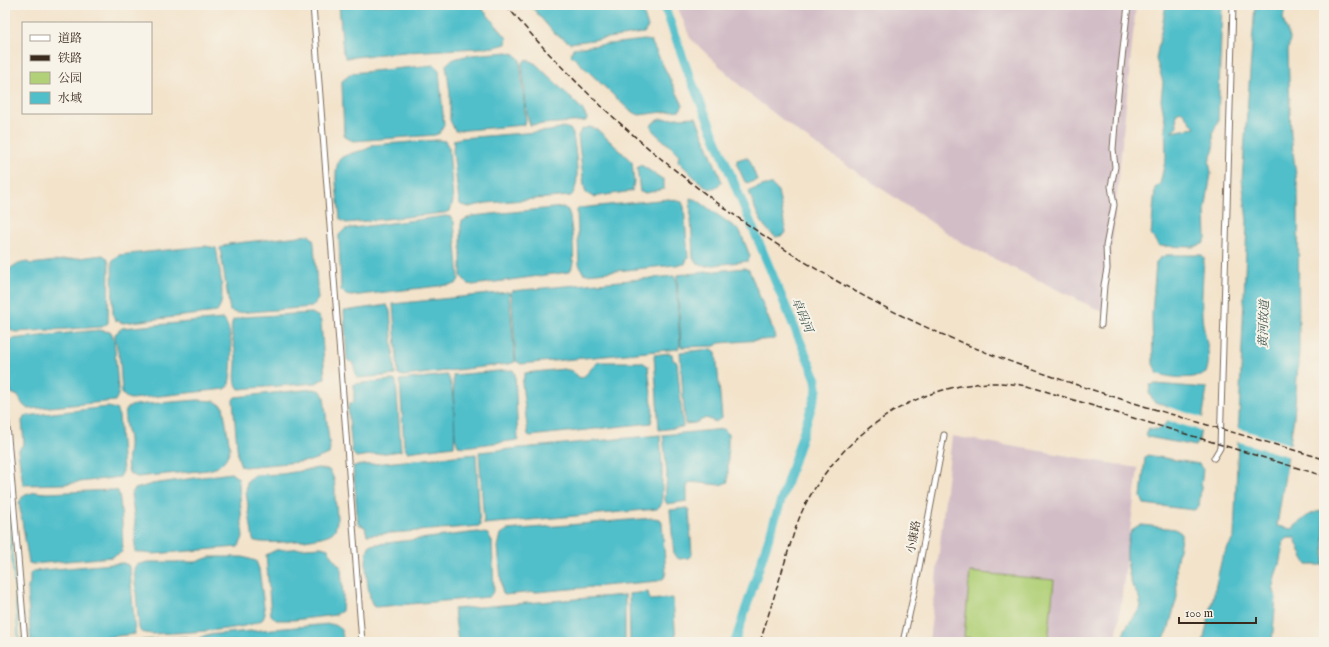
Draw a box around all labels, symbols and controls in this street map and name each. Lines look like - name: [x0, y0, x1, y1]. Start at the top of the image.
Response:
- legend: [22, 22, 152, 114]
- text: 道路: [58, 31, 82, 46]
- text: 铁路: [58, 51, 82, 66]
- text: 公园: [58, 71, 82, 86]
- text: 水域: [58, 91, 82, 106]
- water label: 卓码河: [788, 295, 817, 336]
- water label: 黄河故道: [1256, 298, 1272, 348]
- street label: 小康路: [904, 520, 924, 554]
- scale bar: [1179, 599, 1256, 625]
- text: 100 m: [1185, 606, 1213, 621]

